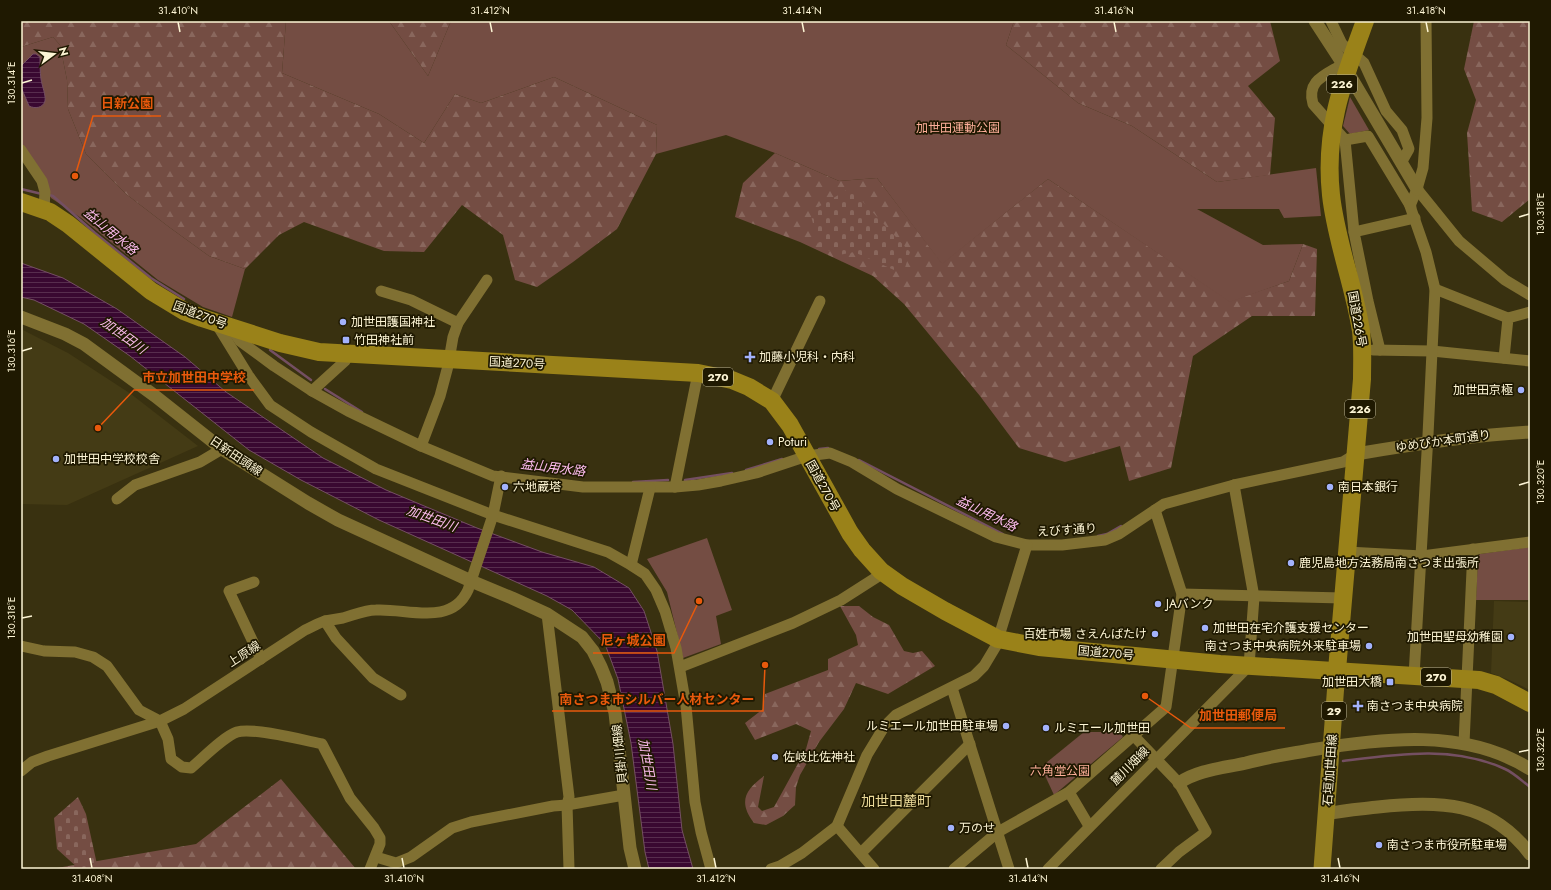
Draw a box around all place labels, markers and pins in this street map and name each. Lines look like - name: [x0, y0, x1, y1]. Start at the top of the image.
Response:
- callout: 日新公園: [93, 91, 161, 116]
- place label: 加世田護国神社: [351, 313, 435, 331]
- marker: 加世田護国神社: [338, 317, 348, 327]
- place label: 竹田神社前: [354, 331, 414, 349]
- marker: 竹田神社前: [341, 335, 351, 345]
- place label: 加藤小児科・内科: [759, 348, 855, 366]
- marker: 加藤小児科・内科: [744, 351, 756, 363]
- callout: 市立加世田中学校: [134, 365, 254, 390]
- place label: 加世田京極: [1453, 381, 1513, 399]
- marker: 加世田京極: [1516, 385, 1526, 395]
- place label: Poturi: [778, 433, 807, 451]
- marker: Poturi: [765, 437, 775, 447]
- place label: 加世田中学校校舎: [64, 450, 160, 468]
- marker: 加世田中学校校舎: [51, 454, 61, 464]
- place label: 六地蔵塔: [513, 478, 561, 496]
- place label: 南日本銀行: [1338, 478, 1398, 496]
- marker: 六地蔵塔: [500, 482, 510, 492]
- marker: 南日本銀行: [1325, 482, 1335, 492]
- place label: 鹿児島地方法務局南さつま出張所: [1299, 554, 1479, 572]
- marker: 鹿児島地方法務局南さつま出張所: [1286, 558, 1296, 568]
- place label: JAバンク: [1164, 595, 1213, 613]
- marker: JAバンク: [1153, 599, 1163, 609]
- place label: 加世田在宅介護支援センター: [1213, 619, 1369, 637]
- marker: 加世田在宅介護支援センター: [1200, 623, 1210, 633]
- place label: 百姓市場 さえんばたけ: [1023, 625, 1147, 643]
- callout: 尼ヶ城公園: [593, 628, 674, 653]
- place label: 加世田聖母幼稚園: [1407, 628, 1503, 646]
- marker: 百姓市場 さえんばたけ: [1150, 629, 1160, 639]
- marker: 加世田聖母幼稚園: [1506, 632, 1516, 642]
- place label: 南さつま中央病院外来駐車場: [1205, 637, 1361, 655]
- marker: 南さつま中央病院外来駐車場: [1364, 641, 1374, 651]
- place label: 加世田大橋: [1322, 673, 1382, 691]
- marker: 加世田大橋: [1385, 677, 1395, 687]
- callout: 南さつま市シルバー人材センター: [552, 686, 763, 711]
- place label: 南さつま中央病院: [1367, 697, 1463, 715]
- marker: 南さつま中央病院: [1352, 700, 1364, 712]
- callout: 加世田郵便局: [1191, 703, 1285, 728]
- place label: ルミエール加世田駐車場: [866, 717, 998, 735]
- place label: ルミエール加世田: [1054, 719, 1150, 737]
- marker: ルミエール加世田駐車場: [1001, 721, 1011, 731]
- marker: ルミエール加世田: [1041, 723, 1051, 733]
- place label: 佐岐比佐神社: [783, 748, 855, 766]
- marker: 佐岐比佐神社: [770, 752, 780, 762]
- place label: 万のせ: [959, 819, 995, 837]
- marker: 万のせ: [946, 823, 956, 833]
- place label: 南さつま市役所駐車場: [1387, 836, 1507, 854]
- marker: 南さつま市役所駐車場: [1374, 840, 1384, 850]

